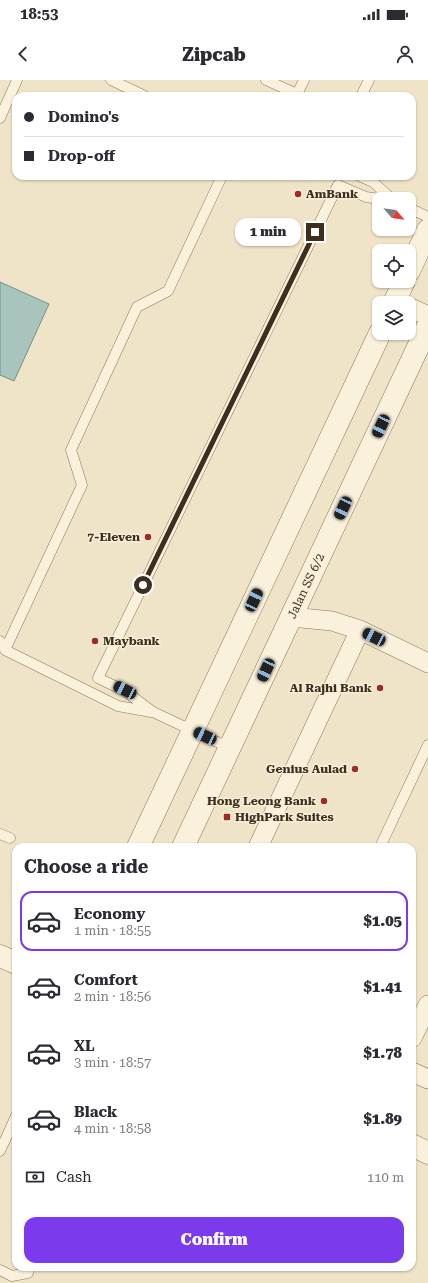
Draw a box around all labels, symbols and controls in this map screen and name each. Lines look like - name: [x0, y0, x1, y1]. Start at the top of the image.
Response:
- text: 18:53: [20, 5, 58, 23]
- icon: back: [12, 43, 34, 65]
- icon: person: [394, 43, 416, 65]
- text: Zipcab: [182, 44, 246, 65]
- text: Domino's: [48, 108, 119, 126]
- text: Drop-off: [48, 147, 115, 165]
- place label: AmBank: [306, 187, 359, 201]
- marker: AmBank: [293, 189, 303, 199]
- north arrow: [372, 192, 416, 236]
- map controls: [372, 192, 416, 340]
- callout: 1 min: [235, 218, 301, 246]
- route end: [306, 223, 324, 241]
- text: 1 min: [250, 224, 286, 239]
- button: locate: [372, 244, 416, 288]
- button: layers: [372, 296, 416, 340]
- car: [370, 413, 392, 439]
- car: [332, 495, 354, 521]
- place label: 7-Eleven: [87, 530, 140, 544]
- marker: 7-Eleven: [143, 532, 153, 542]
- street label: Jalan SS 6/2: [285, 551, 327, 621]
- route start: [134, 576, 152, 594]
- car: [243, 587, 265, 613]
- car: [361, 626, 387, 648]
- place label: Maybank: [103, 634, 161, 648]
- marker: Maybank: [90, 636, 100, 646]
- car: [255, 657, 277, 683]
- car: [112, 679, 138, 701]
- place label: Al Rajhi Bank: [290, 681, 373, 695]
- marker: Al Rajhi Bank: [375, 683, 385, 693]
- car: [192, 725, 218, 747]
- place label: Genius Aulad: [266, 762, 347, 776]
- marker: Genius Aulad: [350, 764, 360, 774]
- place label: Hong Leong Bank: [207, 794, 317, 808]
- marker: Hong Leong Bank: [319, 796, 329, 806]
- place label: HighPark Suites: [235, 810, 334, 824]
- marker: HighPark Suites: [222, 812, 232, 822]
- text: Choose a ride: [24, 856, 148, 877]
- icon: car: [26, 903, 62, 939]
- text: Economy: [74, 905, 145, 923]
- text: $1.05: [363, 912, 402, 930]
- text: 1 min · 18:55: [74, 923, 151, 938]
- icon: car: [26, 969, 62, 1005]
- text: Comfort: [74, 971, 138, 989]
- text: $1.41: [363, 978, 402, 996]
- text: 2 min · 18:56: [74, 989, 151, 1004]
- icon: car: [26, 1035, 62, 1071]
- text: XL: [74, 1037, 95, 1055]
- text: $1.78: [363, 1044, 402, 1062]
- text: 3 min · 18:57: [74, 1055, 151, 1070]
- icon: car: [26, 1101, 62, 1137]
- text: Black: [74, 1103, 117, 1121]
- text: $1.89: [363, 1110, 402, 1128]
- text: 4 min · 18:58: [74, 1121, 151, 1136]
- icon: cash: [24, 1166, 46, 1188]
- text: Cash: [56, 1168, 92, 1186]
- text: 110 m: [367, 1170, 404, 1185]
- button: Confirm: [24, 1217, 404, 1263]

